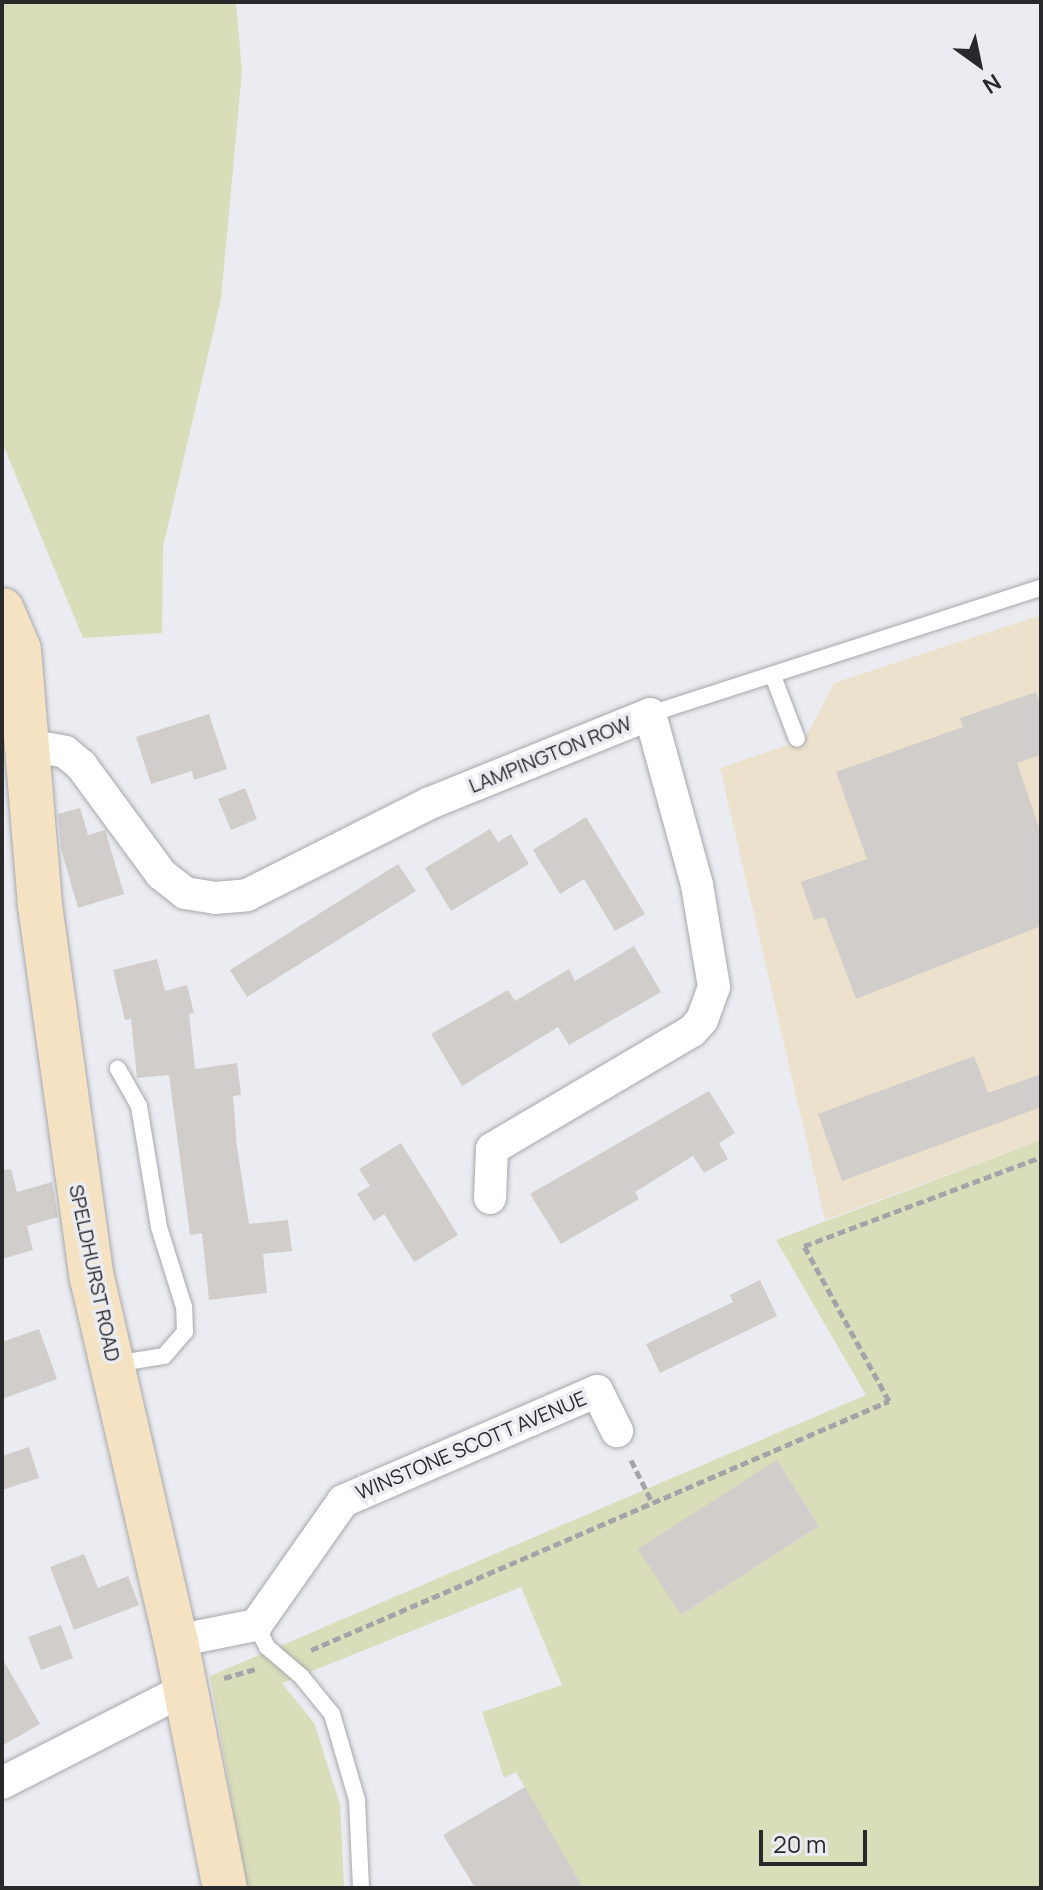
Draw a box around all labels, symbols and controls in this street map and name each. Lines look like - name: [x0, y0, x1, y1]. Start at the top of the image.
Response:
- north arrow: [939, 24, 1019, 104]
- text: N: [977, 67, 1007, 101]
- street label: LAMPINGTON ROW: [465, 710, 635, 798]
- street label: SPELDHURST ROAD: [64, 1182, 126, 1364]
- street label: WINSTONE SCOTT AVENUE: [352, 1385, 590, 1505]
- scale bar: [763, 1814, 871, 1864]
- text: 20 m: [773, 1827, 826, 1860]

